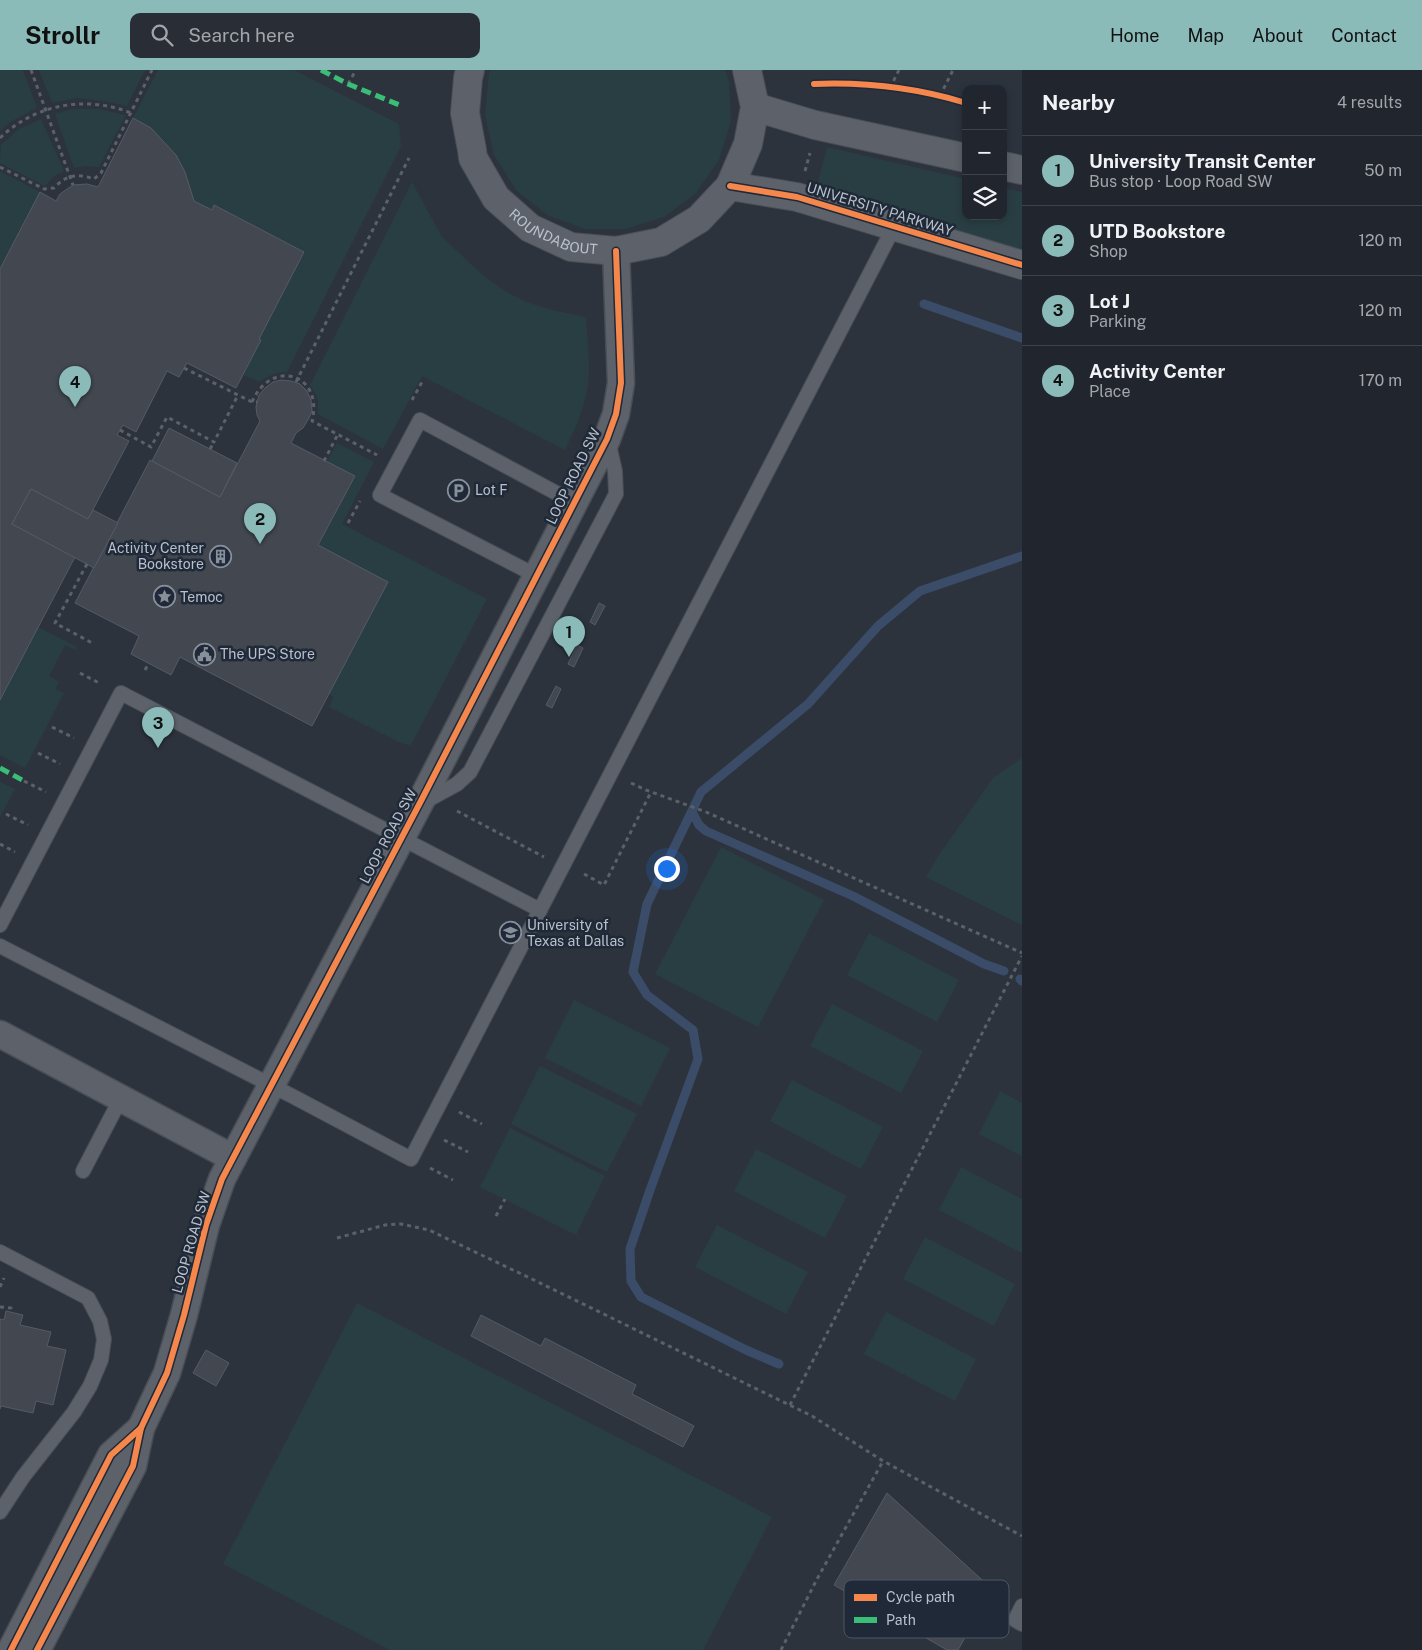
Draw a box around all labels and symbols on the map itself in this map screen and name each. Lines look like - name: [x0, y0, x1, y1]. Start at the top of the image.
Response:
- street label: UNIVERSITY PARKWAY: [805, 179, 955, 239]
- street label: ROUNDABOUT: [506, 206, 598, 257]
- pin: 4: [59, 366, 91, 407]
- street label: LOOP ROAD SW: [543, 425, 604, 527]
- parking icon: Lot F: [447, 478, 471, 502]
- place label: Lot F: [475, 482, 508, 498]
- pin: 2: [244, 503, 276, 544]
- place label: Activity Center Bookstore: [107, 540, 204, 572]
- building icon: Activity Center Bookstore: [208, 544, 232, 568]
- place icon: Temoc: [152, 585, 176, 609]
- place label: Temoc: [180, 589, 223, 605]
- pin: 1: [553, 616, 585, 657]
- public building icon: The UPS Store: [192, 642, 216, 666]
- place label: The UPS Store: [220, 646, 315, 662]
- pin: 3: [142, 707, 174, 748]
- street label: LOOP ROAD SW: [356, 785, 420, 886]
- your location: [654, 856, 680, 882]
- place label: University of Texas at Dallas: [527, 917, 624, 949]
- school or university icon: University of Texas at Dallas: [499, 921, 523, 945]
- street label: LOOP ROAD SW: [169, 1189, 213, 1295]
- legend: [844, 1580, 1009, 1638]
- text: Cycle path: [886, 1589, 955, 1605]
- text: Path: [886, 1612, 916, 1628]

